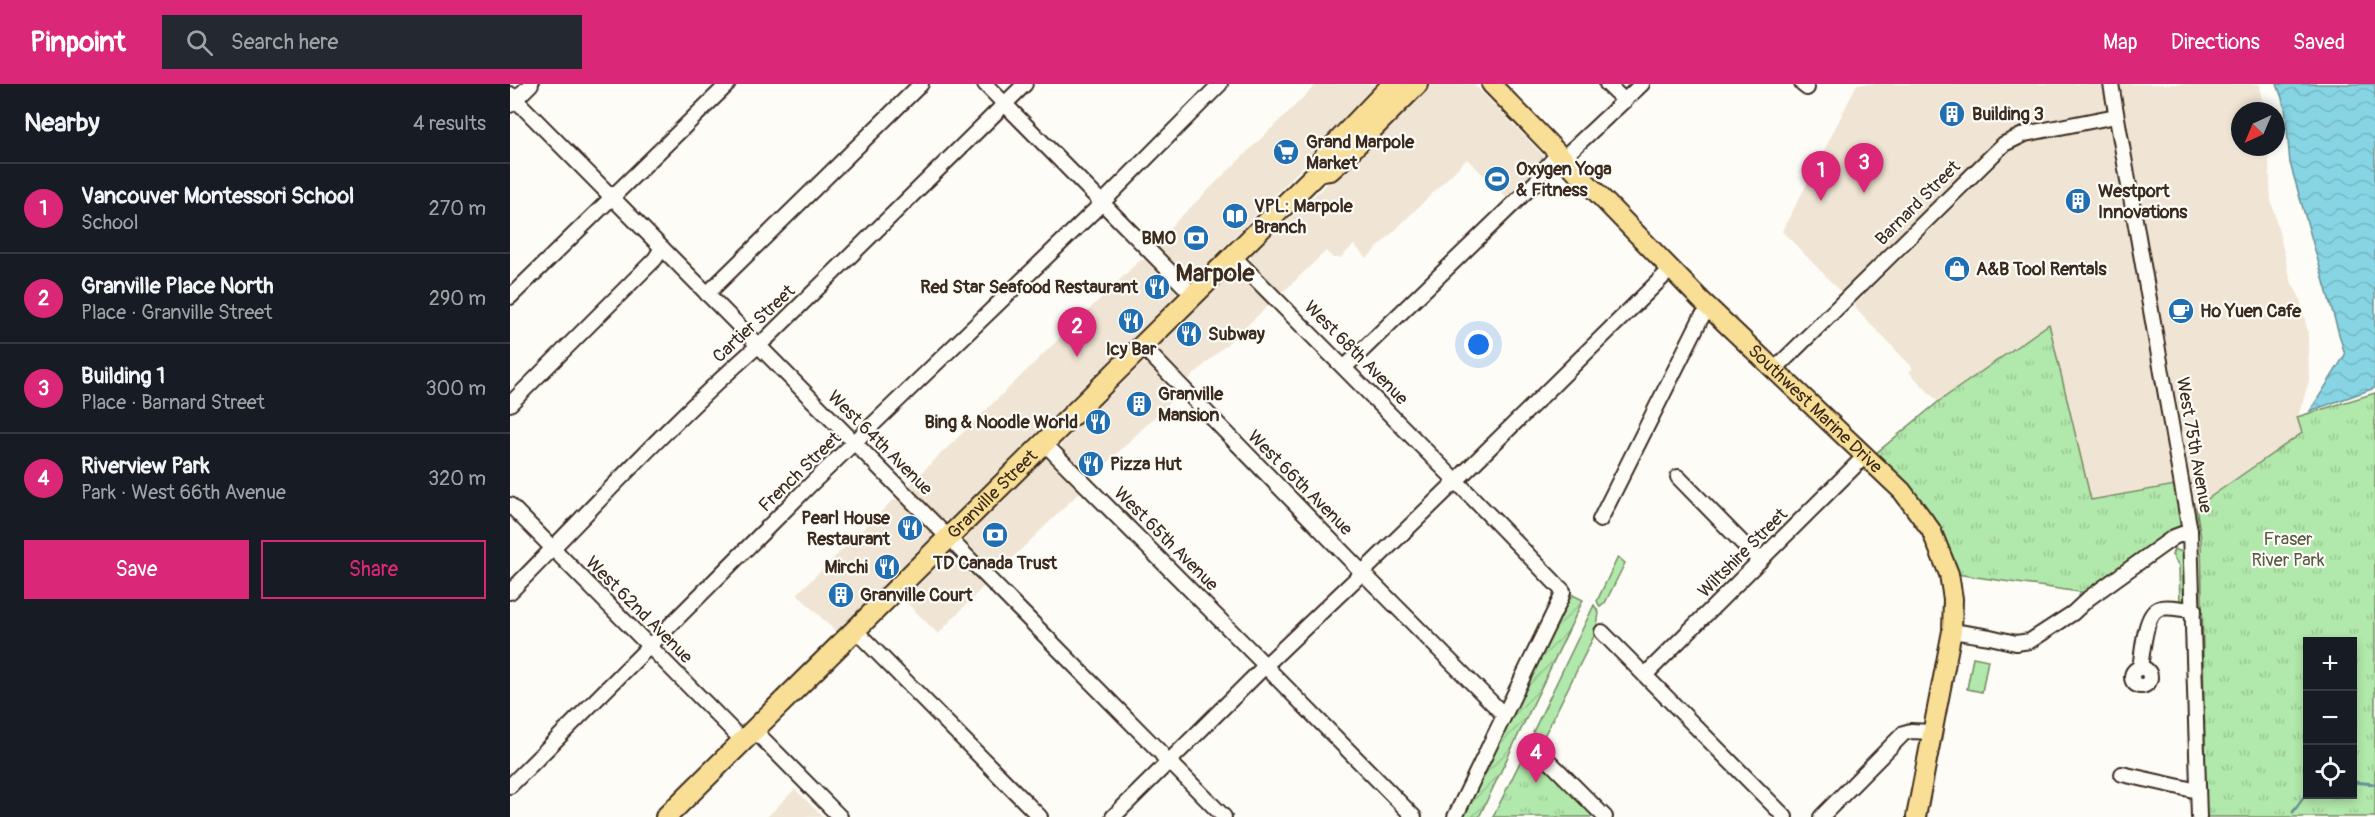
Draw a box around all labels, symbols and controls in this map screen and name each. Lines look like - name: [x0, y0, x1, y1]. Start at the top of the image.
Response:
- search box: [162, 15, 582, 69]
- text: Pinpoint: [30, 25, 126, 60]
- icon: search: [183, 26, 216, 59]
- text: Search here: [231, 28, 338, 56]
- text: Map: [2103, 29, 2138, 56]
- text: Directions: [2171, 29, 2260, 56]
- text: Saved: [2293, 29, 2345, 56]
- building icon: Building 3: [1937, 99, 1967, 129]
- north arrow: [2231, 102, 2285, 156]
- place label: Building 3: [1972, 103, 2044, 126]
- text: Nearby: [24, 107, 100, 139]
- text: 4 results: [413, 111, 486, 136]
- place label: Grand Marpole Market: [1306, 131, 1415, 175]
- supermarket icon: Grand Marpole Market: [1271, 137, 1301, 167]
- pin: 3: [1844, 144, 1884, 193]
- pin: 1: [1802, 152, 1840, 201]
- street label: Barnard Street: [1871, 155, 1966, 250]
- place label: Oxygen Yoga & Fitness: [1516, 158, 1612, 202]
- sports icon: Oxygen Yoga & Fitness: [1482, 164, 1512, 194]
- place label: Westport Innovations: [2098, 180, 2188, 224]
- text: Vancouver Montessori School: [81, 182, 354, 210]
- building icon: Westport Innovations: [2063, 186, 2093, 216]
- place label: VPL: Marpole Branch: [1254, 195, 1354, 239]
- text: 1: [40, 196, 47, 221]
- text: 270 m: [428, 196, 486, 221]
- library icon: VPL: Marpole Branch: [1220, 201, 1250, 231]
- text: School: [81, 210, 138, 235]
- bank icon: BMO: [1181, 223, 1211, 253]
- place label: BMO: [1141, 227, 1177, 250]
- shop icon: A&B Tool Rentals: [1942, 254, 1972, 284]
- place label: A&B Tool Rentals: [1976, 258, 2108, 281]
- district label: Marpole: [1176, 259, 1256, 288]
- text: Granville Place North: [81, 272, 274, 300]
- restaurant icon: Red Star Seafood Restaurant: [1142, 272, 1172, 302]
- place label: Red Star Seafood Restaurant: [920, 276, 1139, 299]
- street label: Cartier Street: [708, 279, 801, 368]
- text: 2: [38, 286, 49, 311]
- text: 290 m: [429, 286, 486, 311]
- street label: West 68th Avenue: [1299, 296, 1413, 410]
- cafe icon: Ho Yuen Cafe: [2166, 296, 2196, 326]
- text: Place · Granville Street: [81, 300, 272, 325]
- place label: Ho Yuen Cafe: [2200, 300, 2302, 323]
- restaurant icon: Icy Bar: [1116, 306, 1146, 336]
- pin: 2: [1058, 308, 1096, 357]
- restaurant icon: Subway: [1174, 319, 1204, 349]
- place label: Subway: [1208, 323, 1265, 346]
- your location: [1464, 330, 1493, 359]
- place label: Icy Bar: [1106, 338, 1157, 361]
- street label: Southwest Marine Drive: [1743, 339, 1888, 478]
- text: Building 1: [81, 362, 165, 390]
- street label: West 75th Avenue: [2171, 375, 2217, 515]
- text: 3: [38, 376, 49, 401]
- text: 300 m: [425, 376, 486, 401]
- place label: Granville Mansion: [1158, 383, 1224, 427]
- street label: West 64th Avenue: [823, 386, 937, 500]
- building icon: Granville Mansion: [1124, 389, 1154, 419]
- text: Place · Barnard Street: [81, 390, 265, 415]
- restaurant icon: Bing & Noodle World: [1083, 407, 1113, 437]
- place label: Bing & Noodle World: [924, 411, 1078, 434]
- street label: French Street: [754, 426, 847, 517]
- street label: West 66th Avenue: [1243, 426, 1357, 540]
- street label: Granville Street: [942, 444, 1043, 544]
- restaurant icon: Pizza Hut: [1076, 449, 1106, 479]
- text: Riverview Park: [81, 452, 210, 480]
- place label: Pizza Hut: [1110, 453, 1183, 476]
- text: 4: [38, 466, 49, 491]
- text: 320 m: [428, 466, 486, 491]
- text: Park · West 66th Avenue: [81, 480, 286, 505]
- street label: West 65th Avenue: [1109, 482, 1223, 596]
- street label: Wiltshire Street: [1693, 503, 1793, 603]
- place label: Pearl House Restaurant: [801, 507, 891, 551]
- restaurant icon: Pearl House Restaurant: [895, 513, 925, 543]
- bank icon: TD Canada Trust: [980, 520, 1010, 550]
- park label: Fraser River Park: [2252, 528, 2325, 572]
- button: Save: [24, 540, 249, 599]
- button: Share: [261, 540, 486, 599]
- street label: West 62nd Avenue: [581, 552, 698, 669]
- restaurant icon: Mirchi: [872, 552, 902, 582]
- place label: TD Canada Trust: [932, 552, 1058, 575]
- place label: Mirchi: [824, 556, 868, 579]
- building icon: Granville Court: [826, 580, 856, 610]
- place label: Granville Court: [860, 584, 973, 607]
- map controls: [2303, 637, 2357, 799]
- button: +: [2303, 637, 2357, 691]
- button: −: [2303, 691, 2357, 745]
- pin: 4: [1516, 734, 1556, 783]
- button: locate: [2303, 745, 2357, 799]

